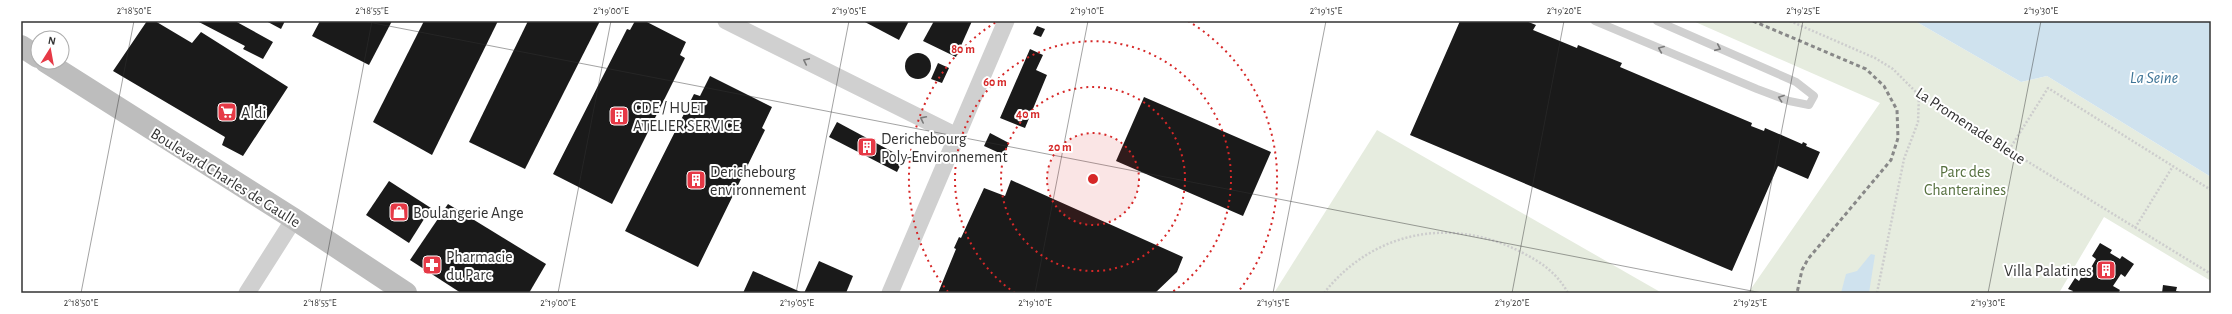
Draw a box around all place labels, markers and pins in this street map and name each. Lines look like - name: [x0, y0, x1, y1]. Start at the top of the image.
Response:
- place label: CDE / HUET ATELIER SERVICE: [633, 100, 740, 134]
- supermarket icon: Aldi: [216, 101, 238, 123]
- place label: Aldi: [241, 105, 266, 121]
- building icon: CDE / HUET ATELIER SERVICE: [608, 105, 630, 127]
- place label: Derichebourg Poly-Environnement: [881, 131, 1007, 166]
- building icon: Derichebourg Poly-Environnement: [856, 136, 878, 158]
- place label: Derichebourg environnement: [710, 164, 806, 198]
- building icon: Derichebourg environnement: [685, 169, 707, 191]
- centre of rings: [1086, 172, 1100, 186]
- shop icon: Boulangerie Ange: [388, 201, 410, 223]
- place label: Boulangerie Ange: [413, 205, 524, 221]
- place label: Pharmacie du Parc: [446, 249, 513, 283]
- pharmacy icon: Pharmacie du Parc: [421, 254, 443, 276]
- building icon: Villa Palatines: [2095, 259, 2117, 281]
- place label: Villa Palatines: [2004, 263, 2092, 279]

